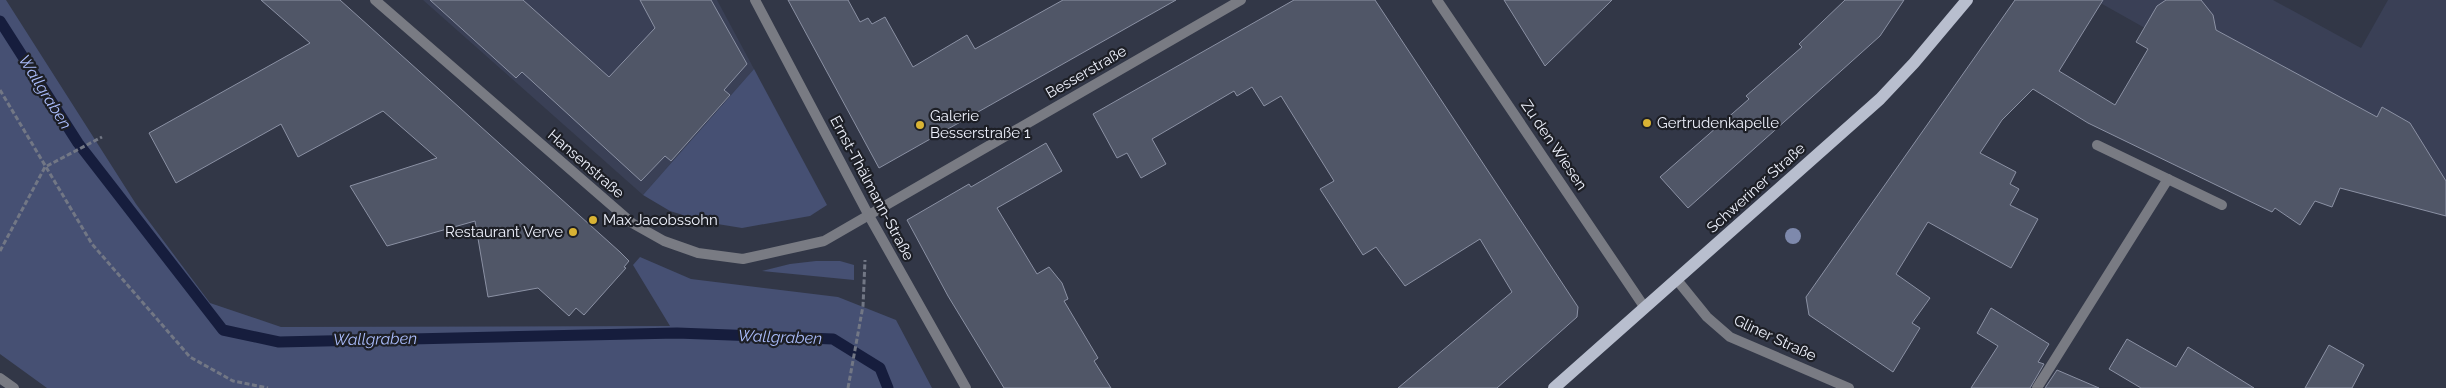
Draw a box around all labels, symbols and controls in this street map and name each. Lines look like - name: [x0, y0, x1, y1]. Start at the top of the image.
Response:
- street label: Besserstraße: [1042, 42, 1130, 102]
- water label: Wallgraben: [15, 51, 75, 133]
- street label: Zu den Wiesen: [1517, 97, 1591, 193]
- place label: Galerie Besserstraße 1: [930, 107, 1031, 142]
- street label: Ernst-Thälmann-Straße: [826, 113, 918, 264]
- place label: Gertrudenkapelle: [1657, 114, 1779, 132]
- marker: Gertrudenkapelle: [1641, 117, 1653, 129]
- marker: Galerie Besserstraße 1: [914, 119, 926, 131]
- street label: Hansenstraße: [544, 126, 628, 202]
- street label: Schweriner Straße: [1703, 139, 1809, 237]
- place label: Max Jacobssohn: [603, 211, 718, 229]
- marker: Max Jacobssohn: [587, 214, 599, 226]
- place label: Restaurant Verve: [445, 223, 563, 241]
- marker: Restaurant Verve: [567, 226, 579, 238]
- street label: Gliner Straße: [1731, 311, 1819, 365]
- water label: Wallgraben: [738, 326, 823, 348]
- water label: Wallgraben: [333, 329, 417, 349]

